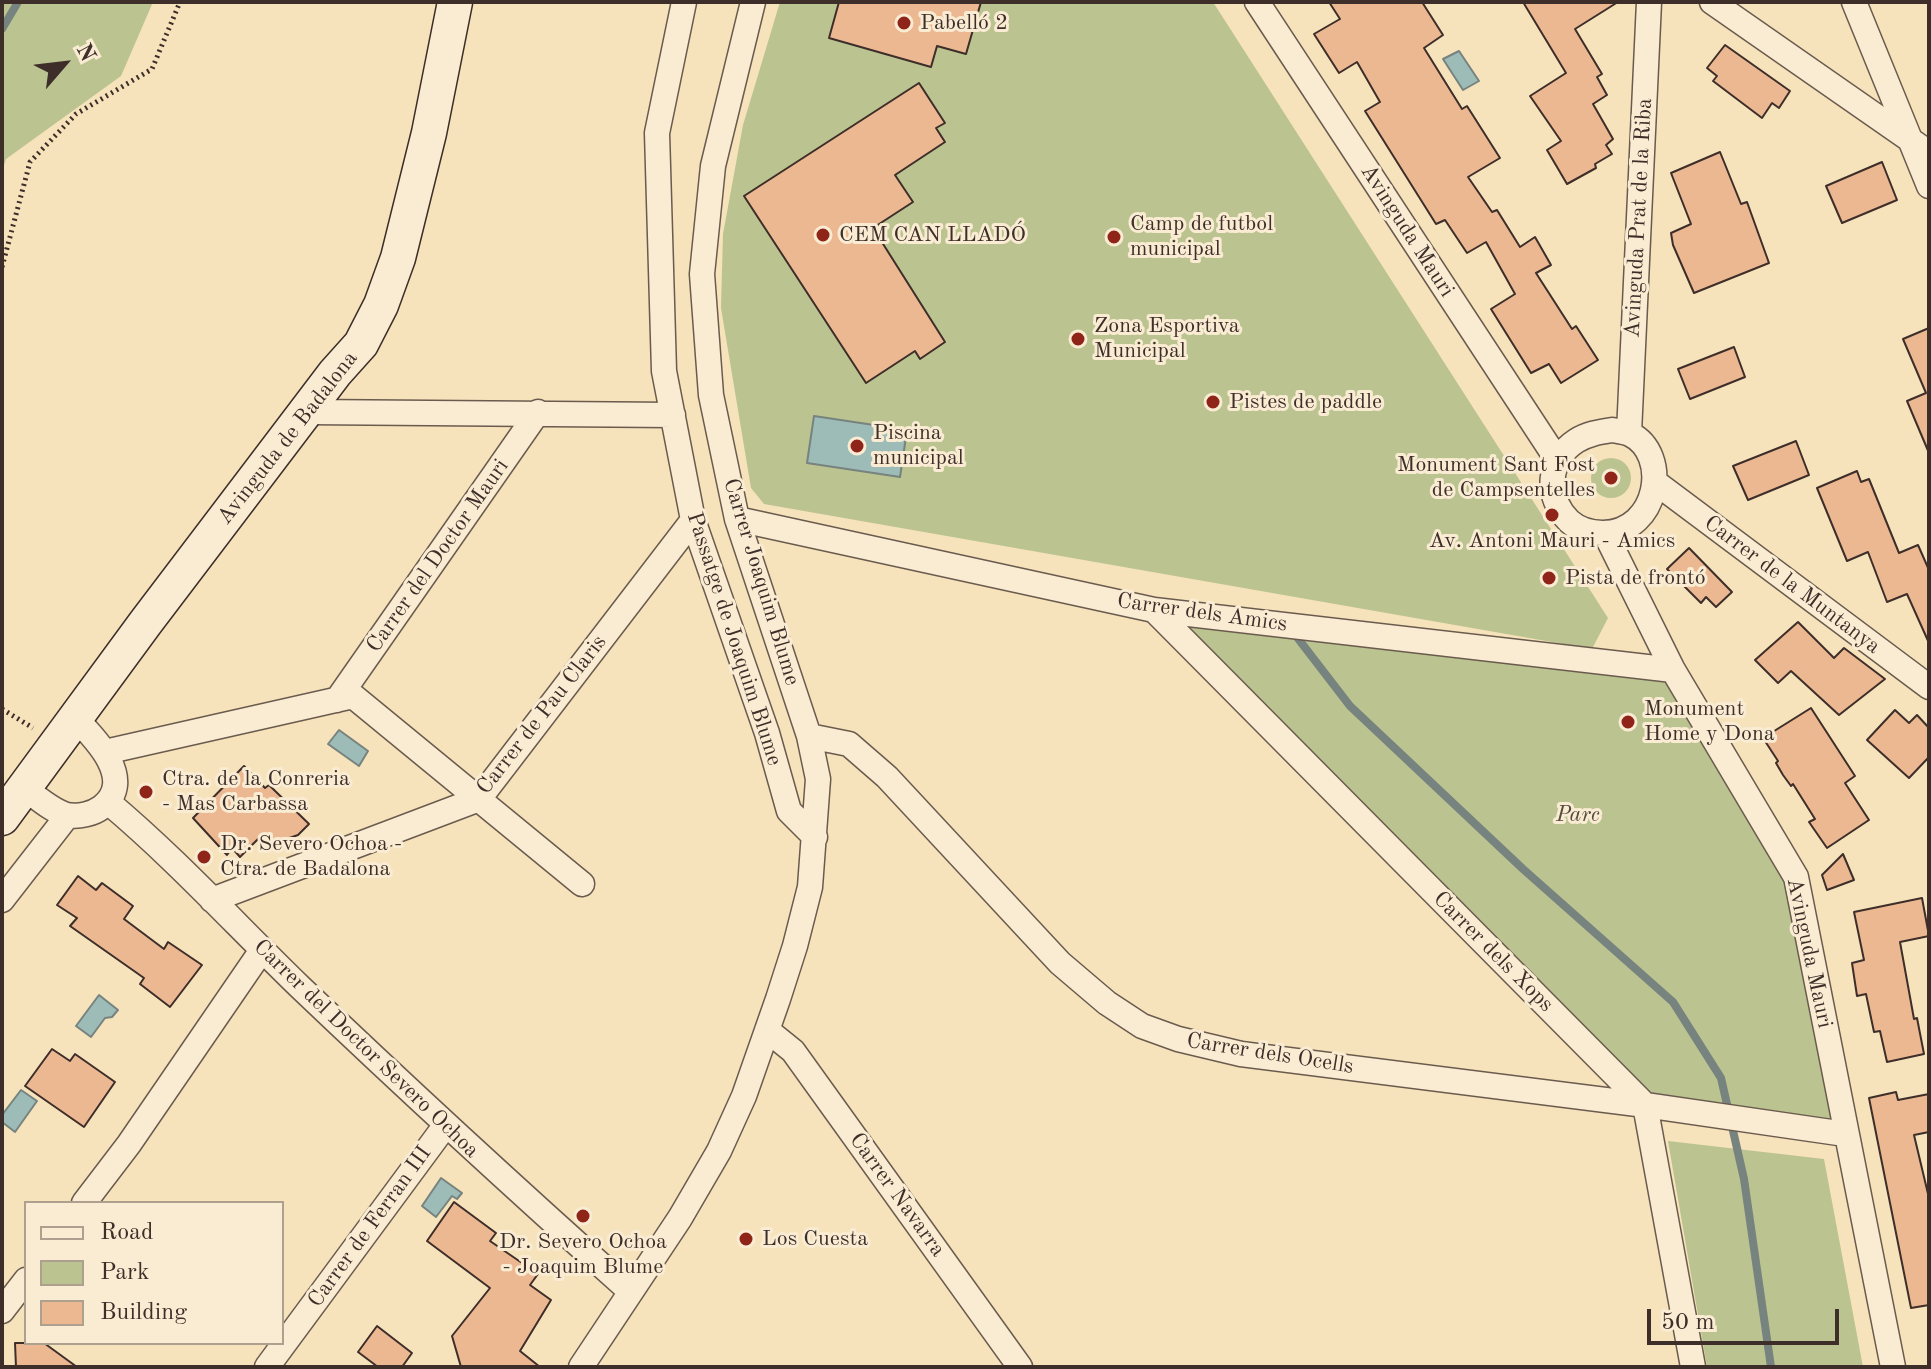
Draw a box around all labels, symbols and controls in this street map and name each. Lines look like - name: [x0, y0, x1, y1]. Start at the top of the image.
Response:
- place label: Pabelló 2: [920, 10, 1008, 36]
- marker: Pabelló 2: [895, 14, 913, 32]
- north arrow: [24, 24, 104, 104]
- text: N: [72, 40, 99, 65]
- street label: Avinguda Prat de la Riba: [1620, 97, 1658, 339]
- street label: Avinguda Mauri: [1354, 160, 1460, 302]
- place label: Camp de futbol municipal: [1130, 211, 1273, 262]
- place label: CEM CAN LLADÓ: [839, 222, 1026, 248]
- marker: CEM CAN LLADÓ: [814, 226, 832, 244]
- marker: Camp de futbol municipal: [1105, 228, 1123, 246]
- place label: Zona Esportiva Municipal: [1094, 313, 1240, 364]
- marker: Zona Esportiva Municipal: [1069, 330, 1087, 348]
- street label: Avinguda de Badalona: [212, 346, 364, 530]
- place label: Pistes de paddle: [1229, 389, 1382, 415]
- marker: Pistes de paddle: [1204, 393, 1222, 411]
- place label: Piscina municipal: [873, 420, 964, 472]
- marker: Piscina municipal: [848, 437, 866, 455]
- place label: Monument Sant Fost de Campsentelles: [1397, 452, 1595, 504]
- street label: Carrer del Doctor Mauri: [361, 454, 515, 658]
- marker: Monument Sant Fost de Campsentelles: [1602, 469, 1620, 487]
- street label: Carrer Joaquim Blume: [717, 475, 805, 689]
- marker: Av. Antoni Mauri - Amics: [1543, 506, 1561, 524]
- street label: Passatge de Joaquim Blume: [681, 509, 787, 769]
- street label: Carrer de la Muntanya: [1699, 510, 1885, 660]
- place label: Av. Antoni Mauri - Amics: [1429, 528, 1675, 554]
- place label: Pista de frontó: [1565, 565, 1706, 591]
- marker: Pista de frontó: [1540, 569, 1558, 587]
- street label: Carrer dels Amics: [1115, 588, 1289, 638]
- street label: Carrer de Pau Claris: [471, 630, 613, 800]
- place label: Monument Home y Dona: [1644, 696, 1775, 748]
- marker: Monument Home y Dona: [1619, 713, 1637, 731]
- place label: Ctra. de la Conreria - Mas Carbassa: [162, 766, 350, 818]
- marker: Ctra. de la Conreria - Mas Carbassa: [137, 783, 155, 801]
- park label: Parc: [1556, 802, 1600, 828]
- place label: Dr. Severo Ochoa - Ctra. de Badalona: [220, 831, 402, 882]
- marker: Dr. Severo Ochoa - Ctra. de Badalona: [195, 848, 213, 866]
- street label: Avinguda Mauri: [1780, 875, 1838, 1031]
- street label: Carrer dels Xops: [1427, 886, 1559, 1018]
- street label: Carrer del Doctor Severo Ochoa: [248, 934, 484, 1164]
- street label: Carrer dels Ocells: [1185, 1028, 1355, 1080]
- street label: Carrer Navarra: [843, 1128, 951, 1262]
- street label: Carrer de Ferran III: [303, 1141, 437, 1313]
- legend: [24, 1201, 284, 1345]
- marker: Dr. Severo Ochoa - Joaquim Blume: [574, 1207, 592, 1225]
- text: Road: [100, 1221, 153, 1245]
- place label: Los Cuesta: [762, 1226, 868, 1252]
- place label: Dr. Severo Ochoa - Joaquim Blume: [499, 1229, 667, 1280]
- marker: Los Cuesta: [737, 1230, 755, 1248]
- text: Park: [100, 1261, 149, 1285]
- scale bar: [1651, 1293, 1843, 1343]
- text: Building: [100, 1301, 187, 1325]
- text: 50 m: [1661, 1311, 1715, 1335]

